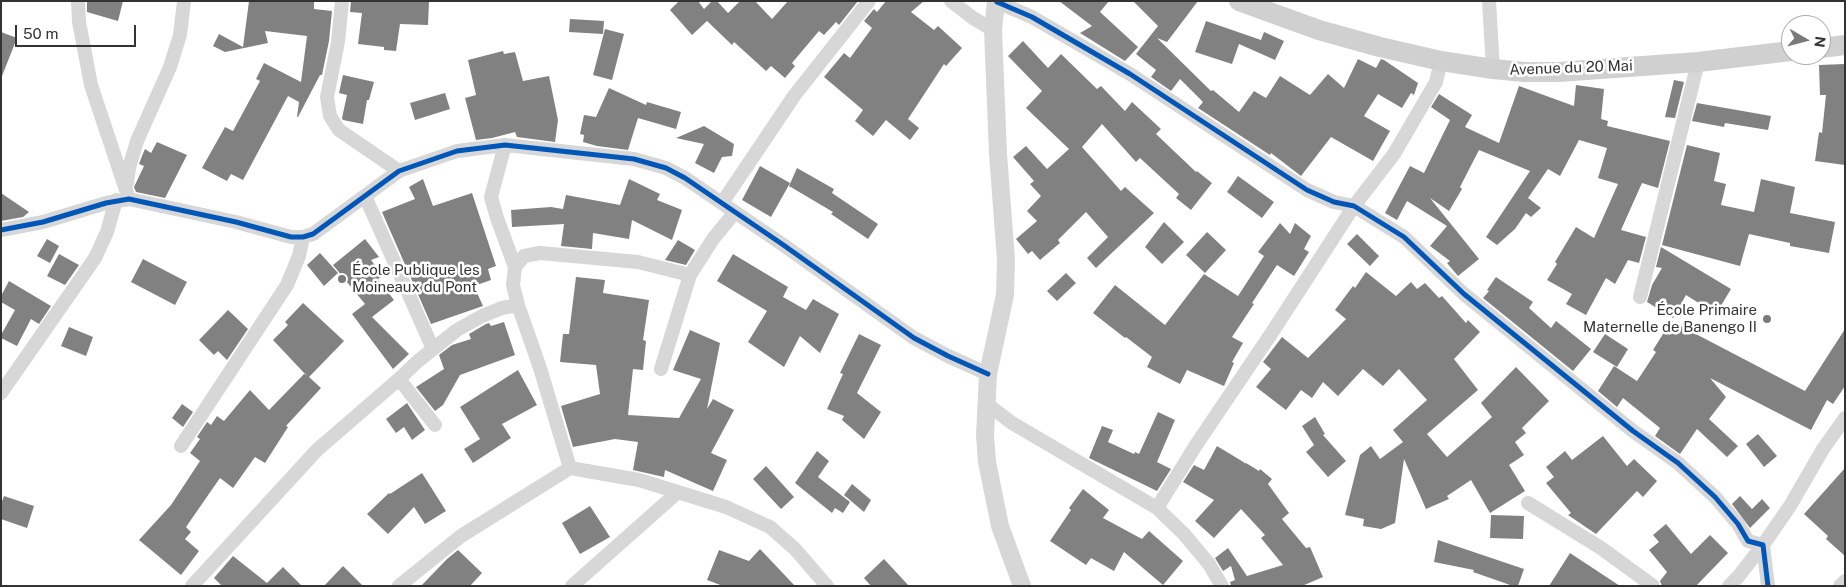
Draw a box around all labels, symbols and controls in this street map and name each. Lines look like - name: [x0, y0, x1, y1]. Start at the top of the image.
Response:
- scale bar: [18, 15, 139, 47]
- north arrow: [1781, 15, 1831, 65]
- text: 50 m: [23, 25, 58, 42]
- text: N: [1811, 35, 1829, 48]
- street label: Avenue du 20 Mai: [1509, 57, 1633, 79]
- place label: École Publique les Moineaux du Pont: [352, 261, 480, 296]
- marker: École Publique les Moineaux du Pont: [336, 273, 348, 285]
- place label: École Primaire Maternelle de Banengo II: [1583, 301, 1757, 336]
- marker: École Primaire Maternelle de Banengo II: [1761, 313, 1773, 325]

